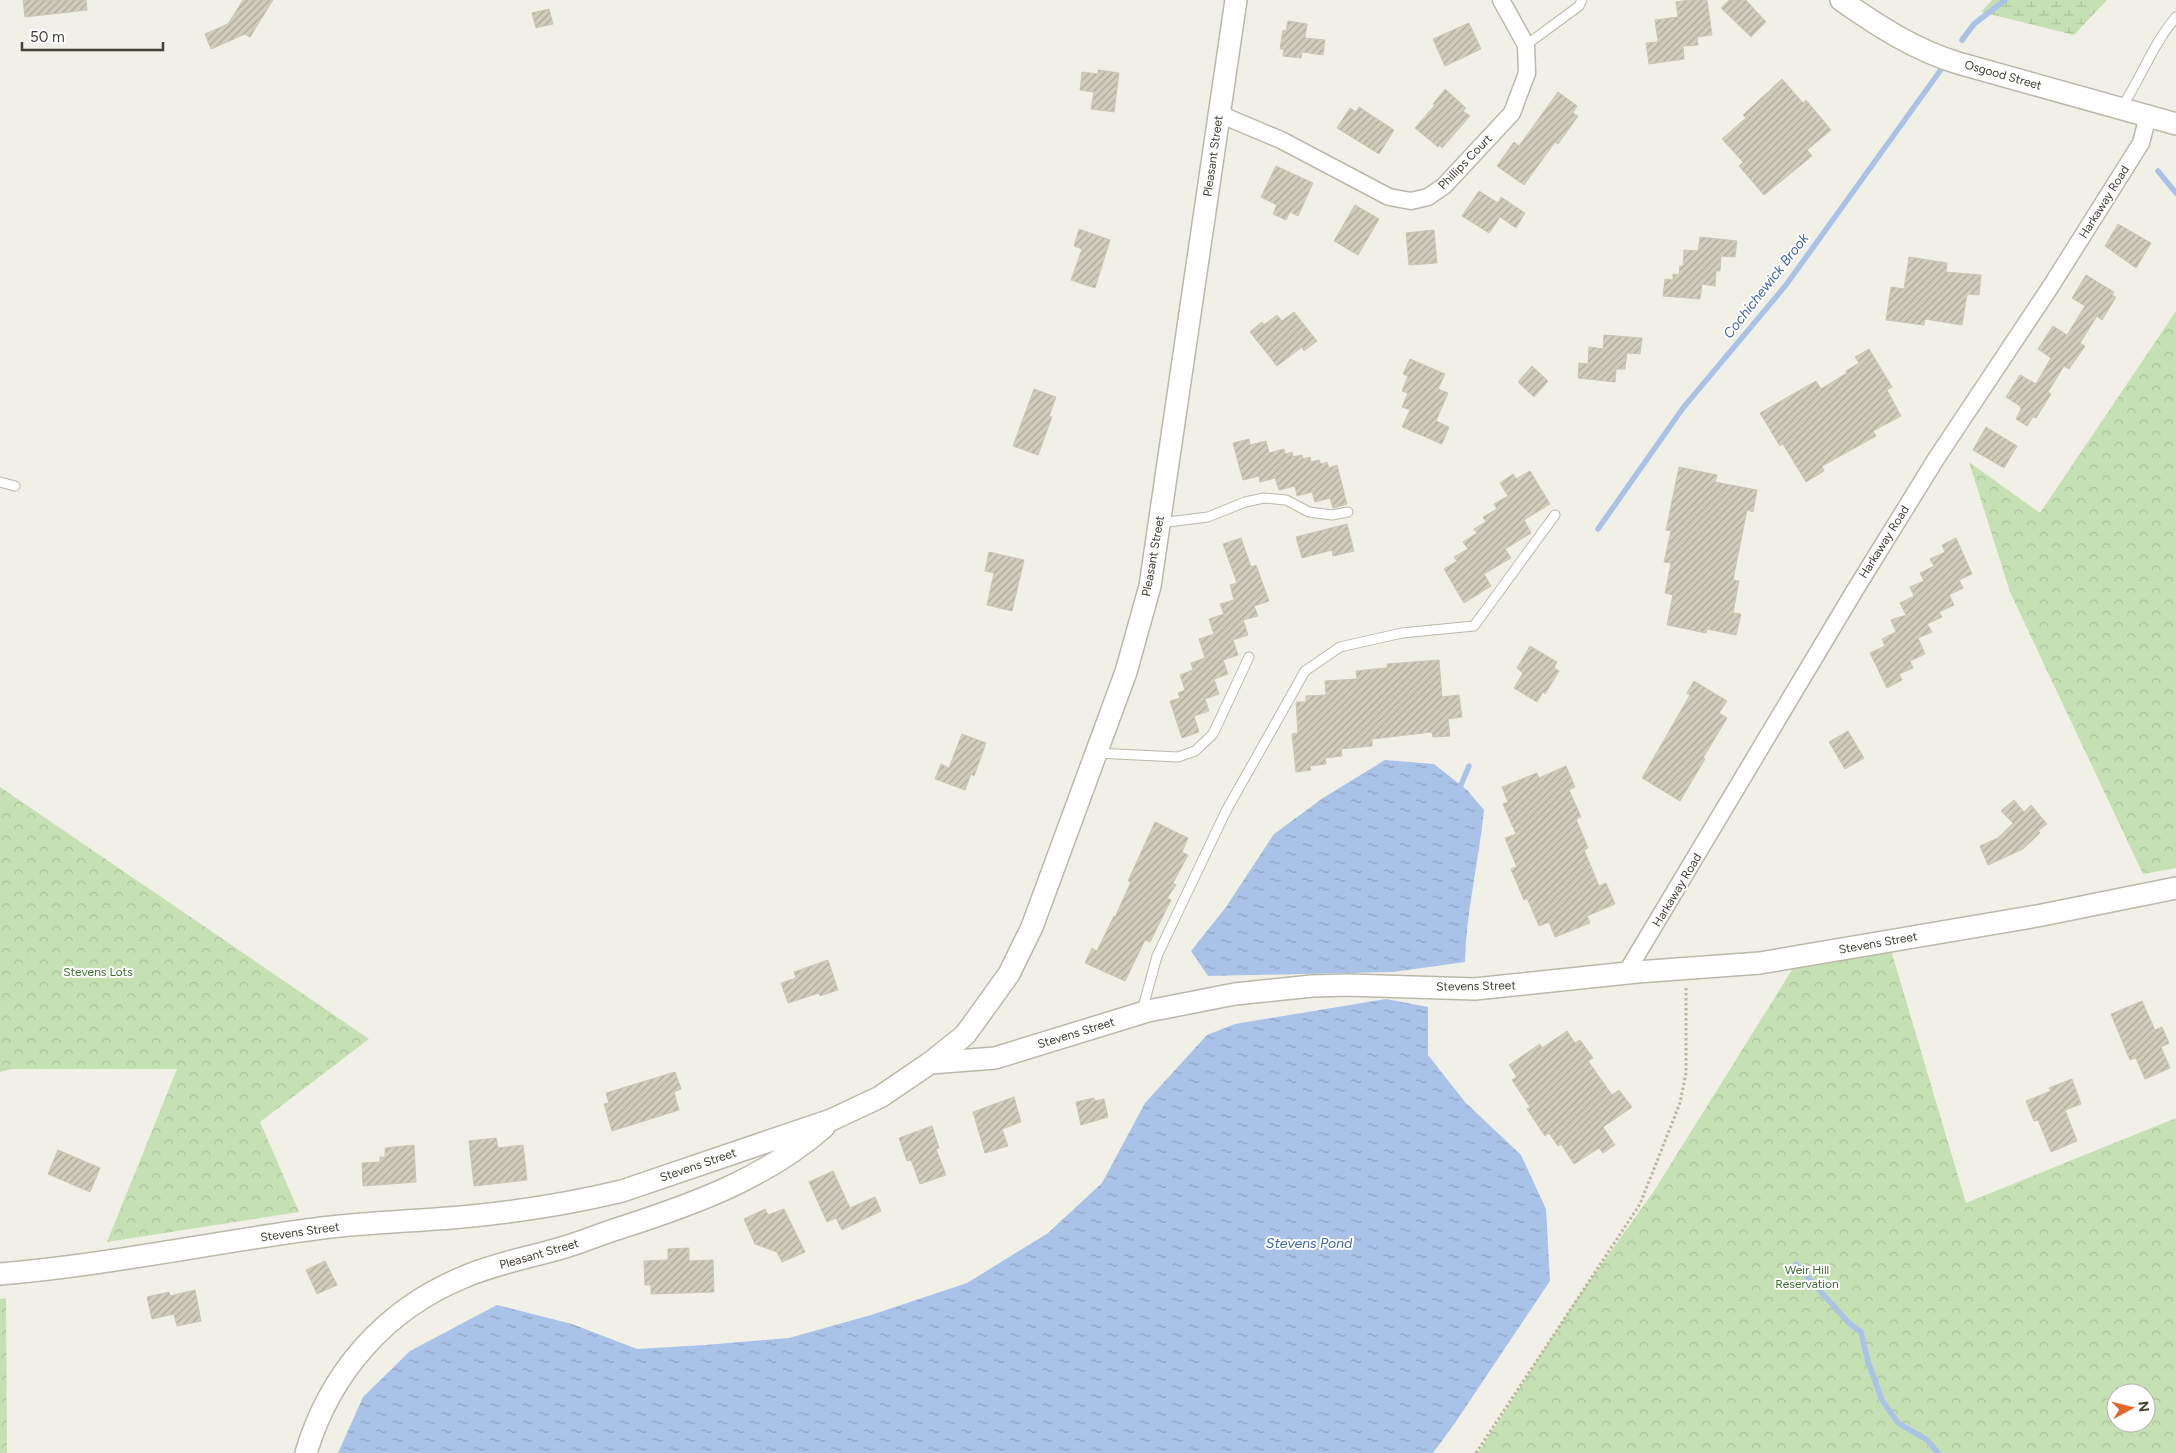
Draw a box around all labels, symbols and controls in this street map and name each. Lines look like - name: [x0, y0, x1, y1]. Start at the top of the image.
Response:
- scale bar: [22, 20, 164, 52]
- text: 50 m: [30, 28, 65, 46]
- street label: Osgood Street: [1963, 57, 2044, 93]
- street label: Pleasant Street: [1200, 114, 1226, 197]
- street label: Phillips Court: [1435, 131, 1495, 192]
- street label: Harkaway Road: [2076, 163, 2132, 241]
- water label: Cochichewick Brook: [1720, 229, 1813, 342]
- street label: Harkaway Road: [1856, 503, 1912, 581]
- street label: Pleasant Street: [1139, 514, 1167, 597]
- street label: Harkaway Road: [1650, 851, 1704, 929]
- street label: Stevens Street: [1837, 929, 1919, 957]
- park label: Stevens Lots: [63, 965, 133, 979]
- street label: Stevens Street: [1436, 978, 1516, 994]
- street label: Stevens Street: [1036, 1015, 1117, 1051]
- street label: Stevens Street: [658, 1145, 738, 1185]
- street label: Stevens Street: [260, 1219, 341, 1244]
- water label: Stevens Pond: [1266, 1235, 1353, 1252]
- street label: Pleasant Street: [498, 1236, 581, 1272]
- park label: Weir Hill Reservation: [1775, 1263, 1839, 1291]
- north arrow: [2106, 1383, 2156, 1433]
- text: N: [2134, 1400, 2153, 1413]

